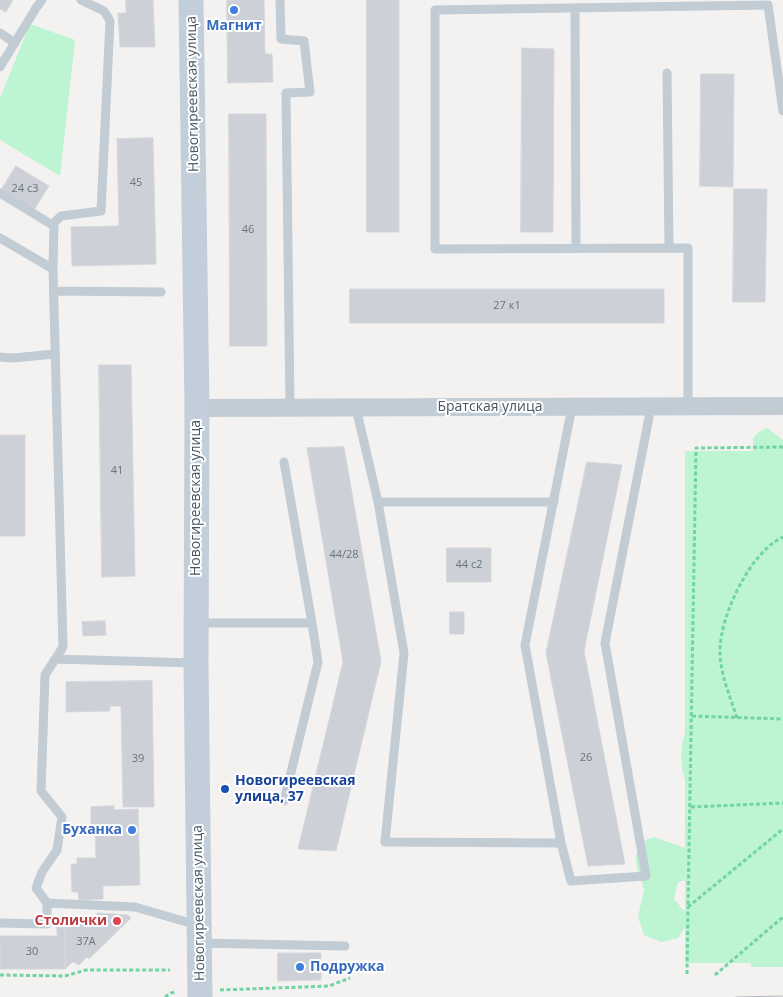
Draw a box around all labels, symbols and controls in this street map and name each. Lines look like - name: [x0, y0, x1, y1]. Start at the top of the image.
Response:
- marker: Магнит: [228, 4, 240, 16]
- street label: Новогиреевская улица: [183, 16, 203, 172]
- place label: Магнит: [206, 18, 262, 34]
- house number: 45: [130, 176, 142, 190]
- house number: 24 с3: [12, 182, 38, 196]
- house number: 46: [242, 223, 254, 237]
- house number: 27 к1: [493, 299, 521, 313]
- street label: Братская улица: [437, 399, 543, 415]
- street label: Новогиреевская улица: [188, 420, 204, 576]
- house number: 41: [111, 464, 123, 478]
- house number: 44/28: [329, 548, 359, 562]
- house number: 44 с2: [456, 558, 482, 572]
- house number: 26: [580, 751, 592, 765]
- house number: 39: [132, 752, 144, 766]
- place label: Новогиреевская улица, 37: [235, 773, 355, 806]
- marker: Новогиреевская улица, 37: [219, 783, 231, 795]
- place label: Буханка: [62, 822, 122, 838]
- marker: Буханка: [126, 824, 138, 836]
- street label: Новогиреевская улица: [189, 825, 209, 981]
- place label: Столички: [35, 913, 107, 929]
- marker: Столички: [111, 915, 123, 927]
- house number: 37А: [76, 935, 96, 949]
- house number: 30: [26, 945, 38, 959]
- place label: Подружка: [310, 959, 385, 975]
- marker: Подружка: [294, 961, 306, 973]

